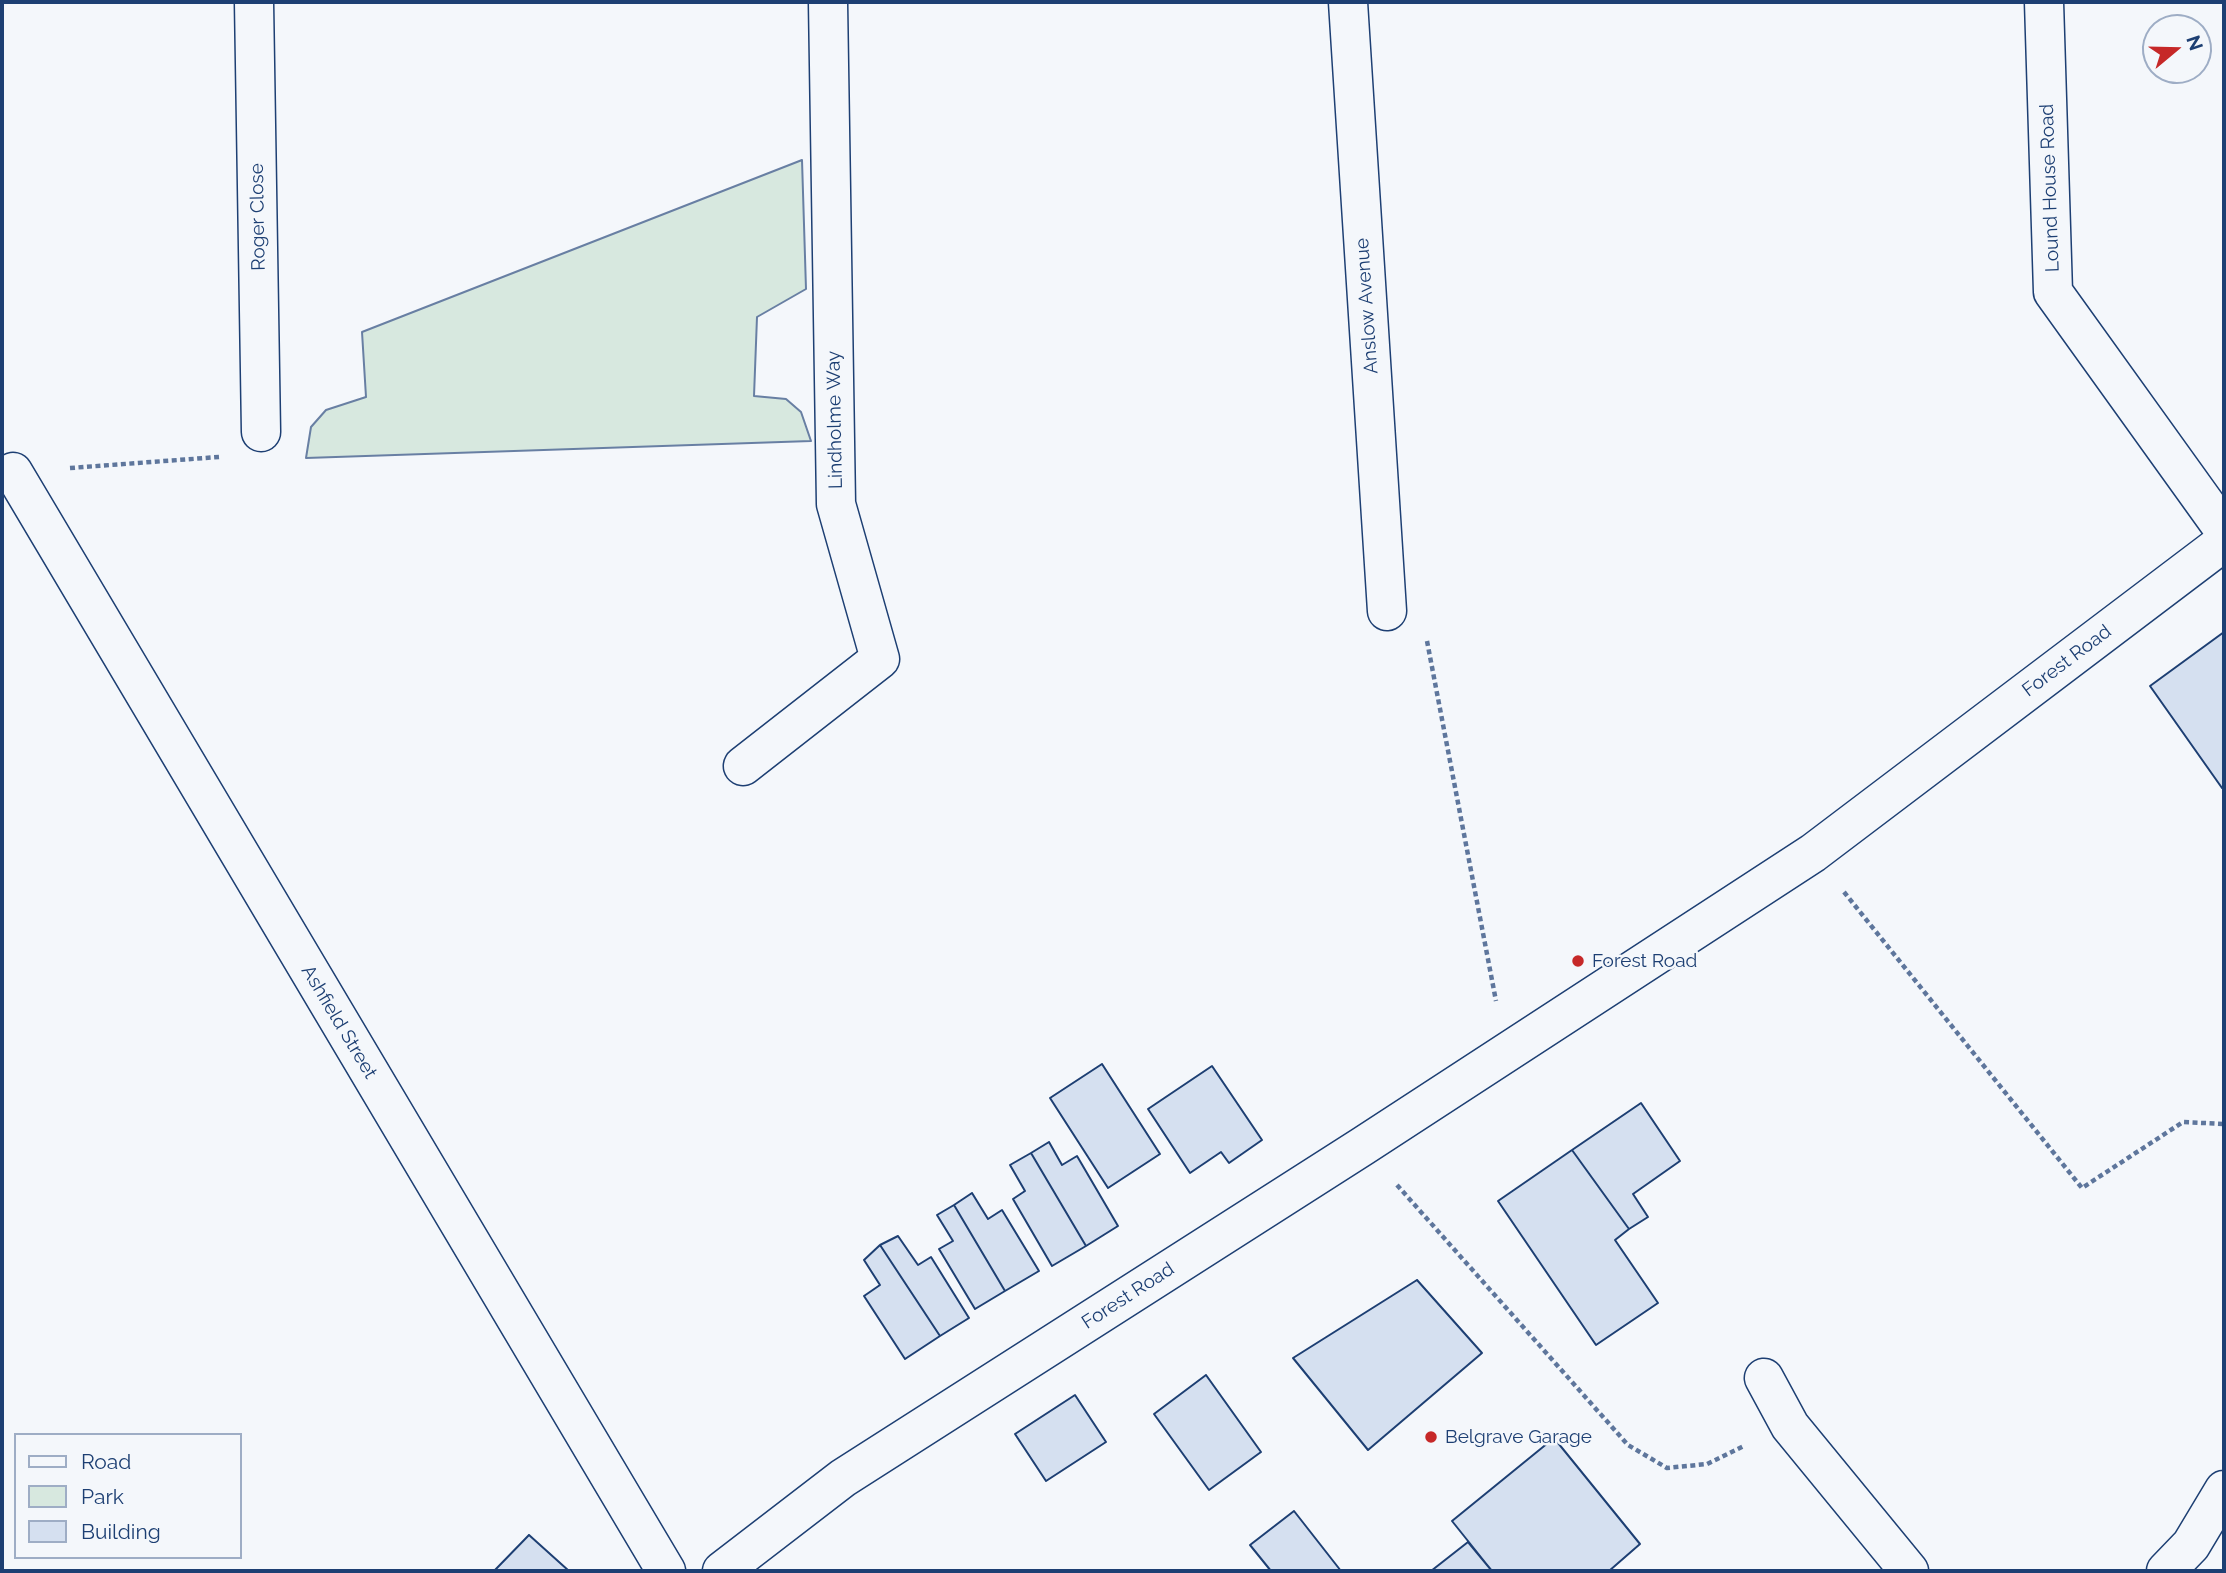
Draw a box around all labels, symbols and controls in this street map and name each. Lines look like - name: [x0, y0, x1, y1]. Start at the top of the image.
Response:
- north arrow: [2142, 14, 2212, 84]
- text: N: [2182, 32, 2208, 53]
- street label: Lound House Road: [2036, 103, 2064, 273]
- street label: Roger Close: [246, 163, 270, 271]
- street label: Anslow Avenue: [1351, 237, 1383, 375]
- street label: Lindholme Way: [822, 351, 848, 489]
- street label: Forest Road: [2018, 620, 2116, 702]
- place label: Forest Road: [1592, 950, 1697, 972]
- marker: Forest Road: [1570, 953, 1586, 969]
- street label: Ashfield Street: [296, 961, 382, 1083]
- street label: Forest Road: [1078, 1258, 1178, 1334]
- place label: Belgrave Garage: [1445, 1426, 1592, 1448]
- marker: Belgrave Garage: [1423, 1429, 1439, 1445]
- legend: [14, 1433, 242, 1559]
- text: Road: [81, 1449, 131, 1474]
- text: Park: [81, 1484, 124, 1509]
- text: Building: [81, 1519, 161, 1544]

